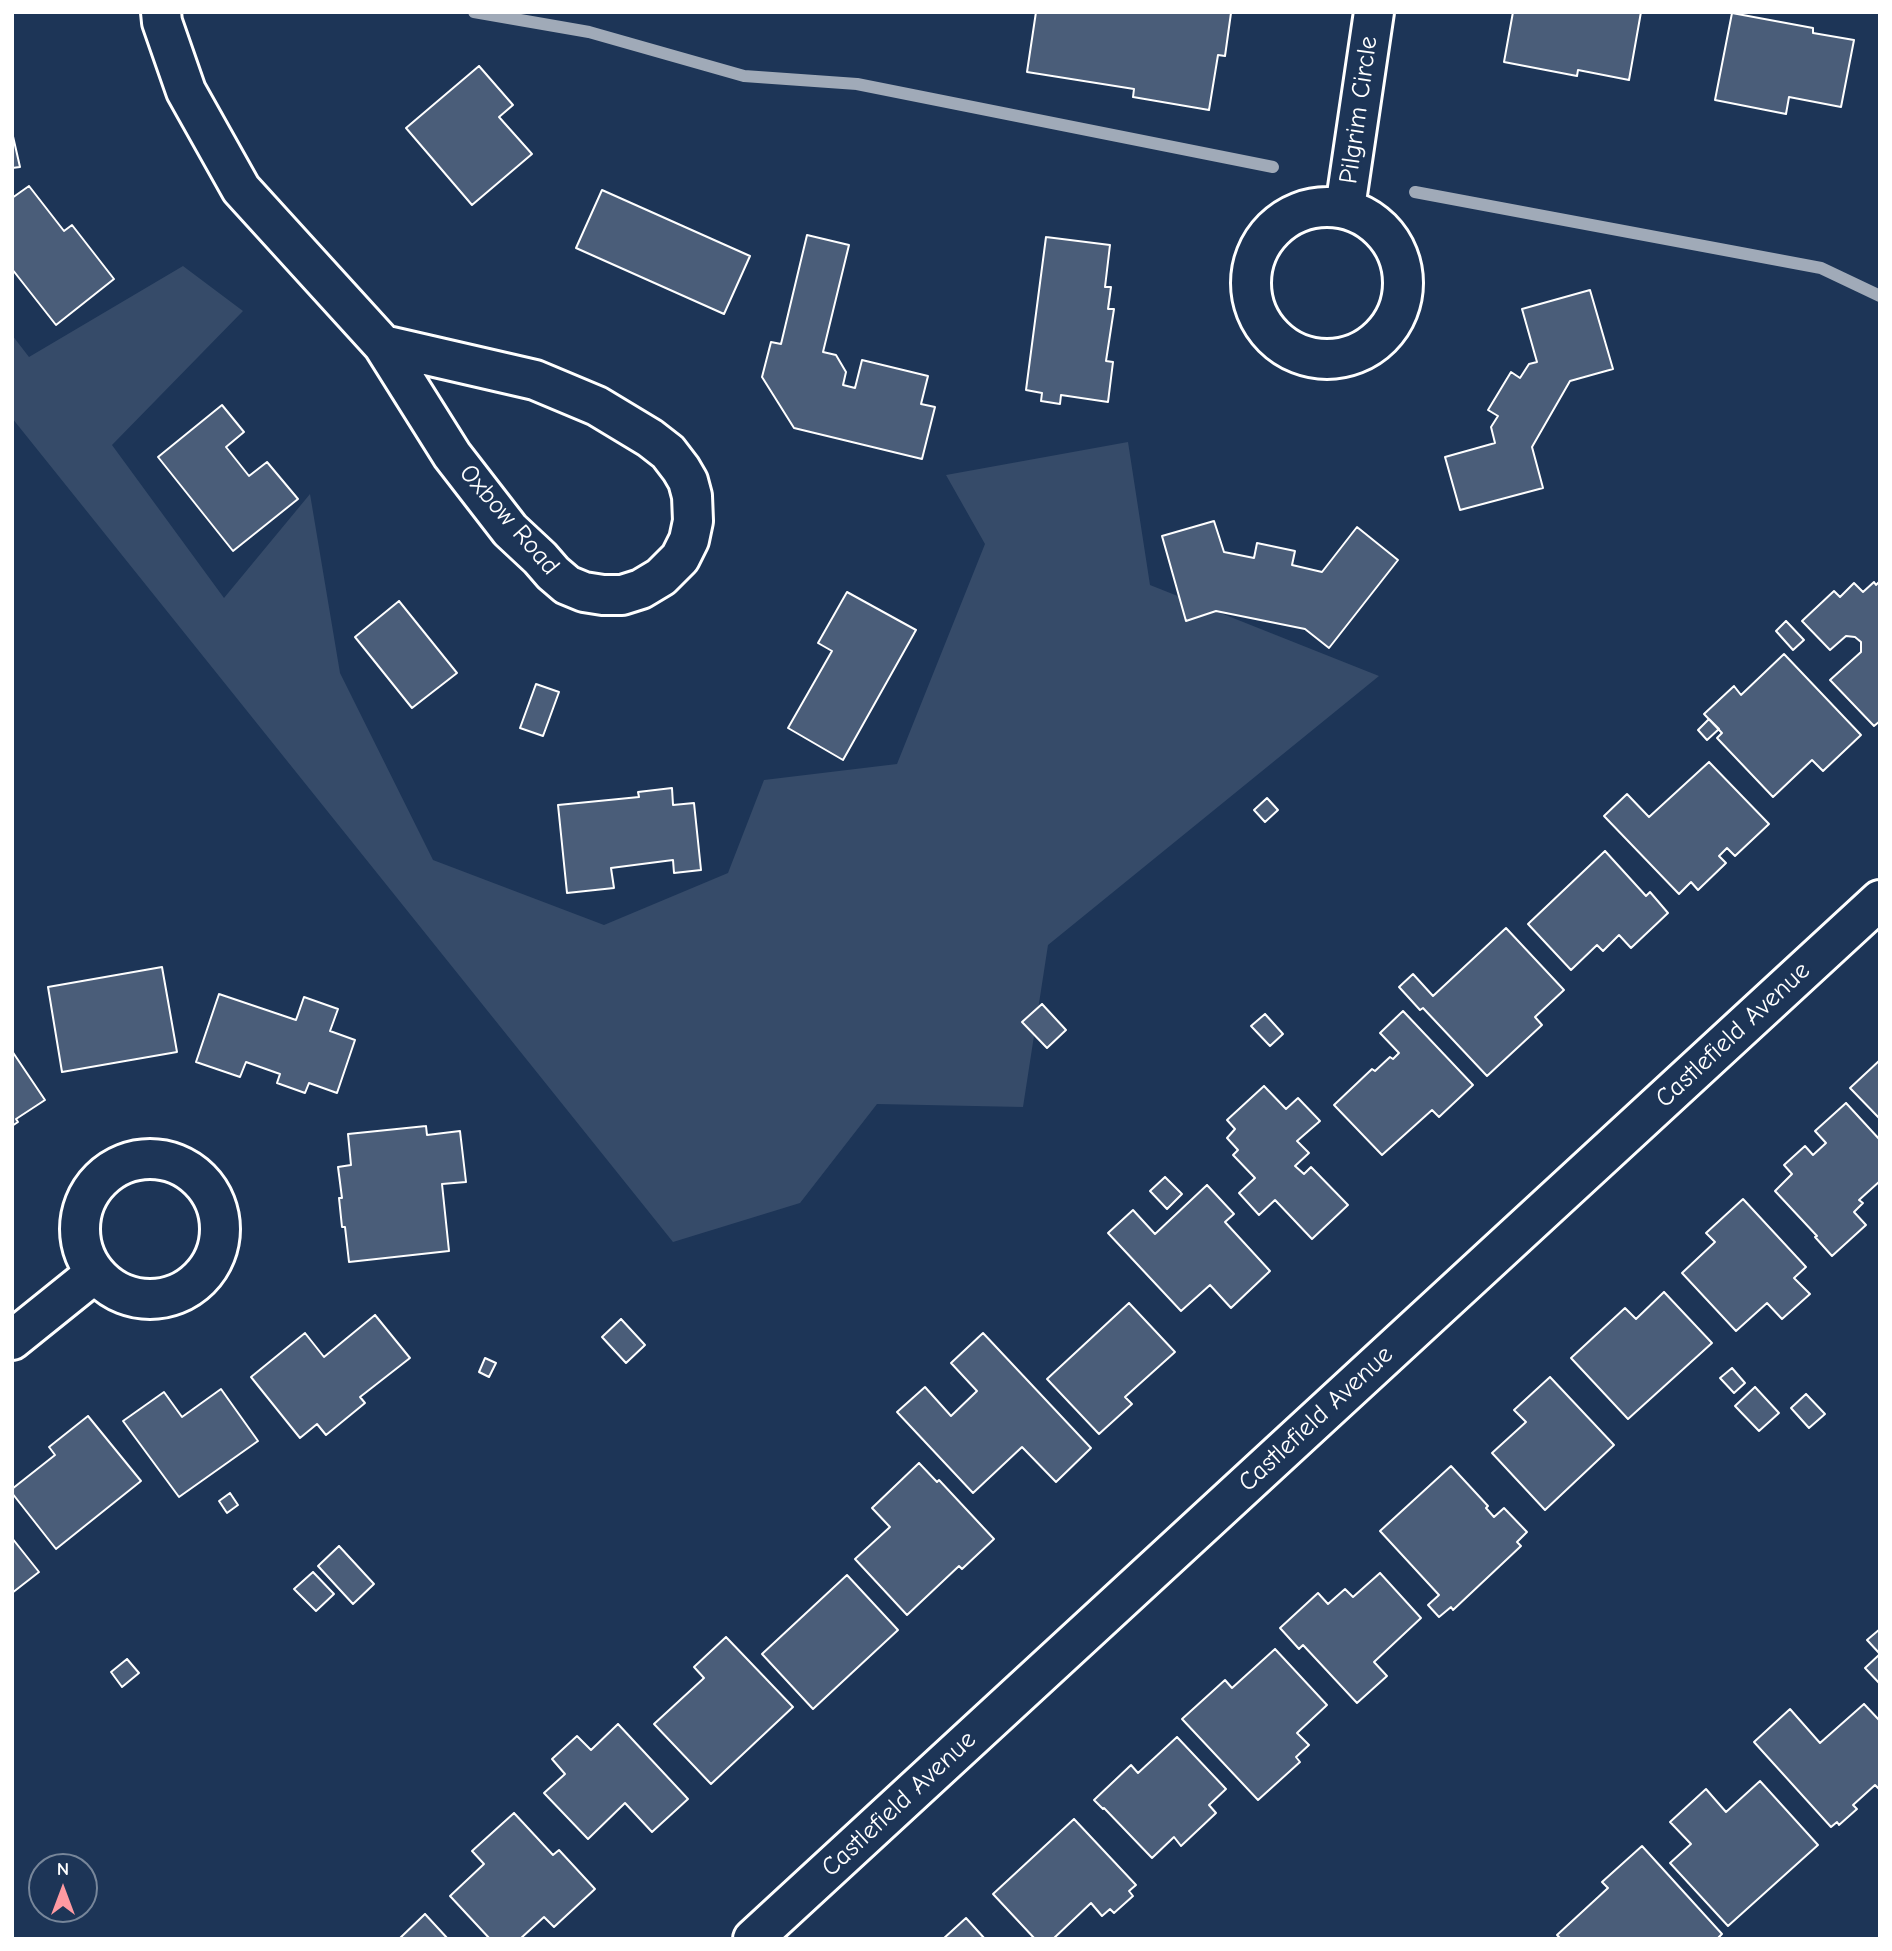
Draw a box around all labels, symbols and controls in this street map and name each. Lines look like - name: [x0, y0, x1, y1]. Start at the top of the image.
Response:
- street label: Pilgrim Circle: [1333, 34, 1385, 186]
- street label: Oxbow Road: [452, 458, 566, 582]
- street label: Castlefield Avenue: [1649, 955, 1817, 1115]
- street label: Castlefield Avenue: [1232, 1339, 1400, 1499]
- street label: Castlefield Avenue: [815, 1724, 983, 1884]
- north arrow: [28, 1853, 98, 1923]
- text: N: [57, 1858, 69, 1880]

